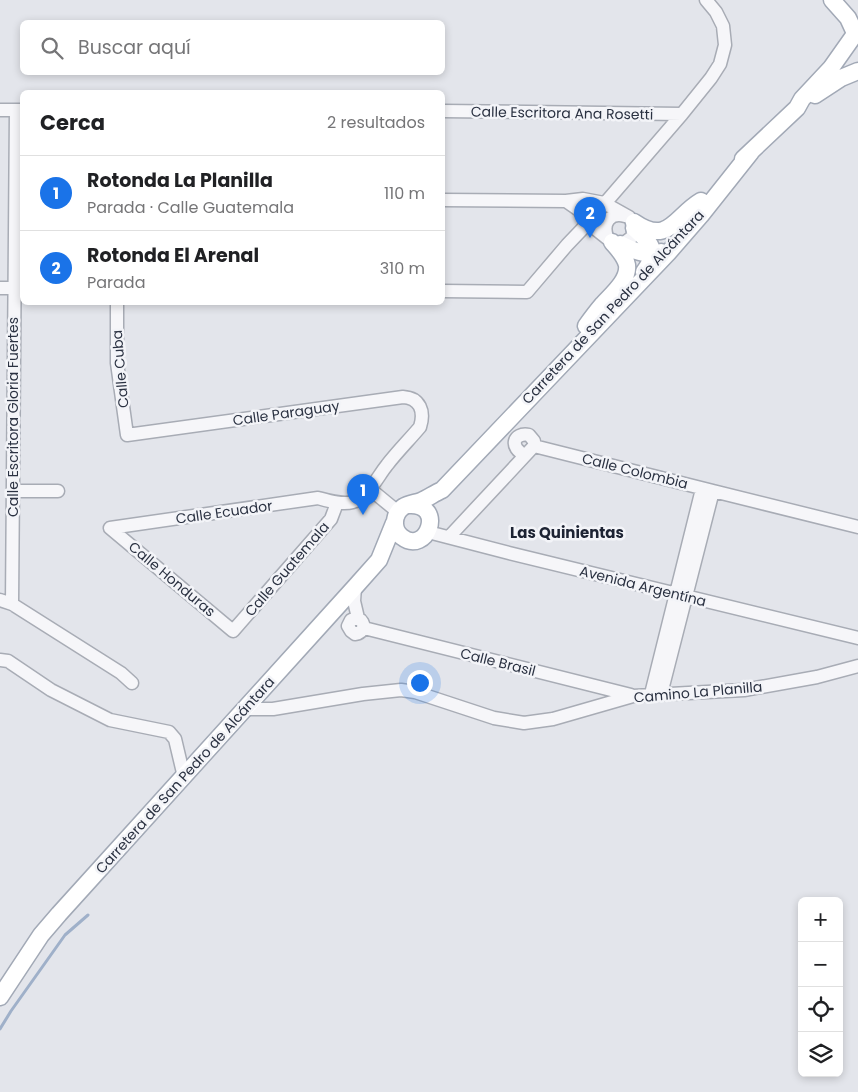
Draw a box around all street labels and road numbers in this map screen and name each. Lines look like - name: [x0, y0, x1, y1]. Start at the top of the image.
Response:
- street label: Calle Escritora Ana Rosetti: [471, 101, 653, 125]
- street label: Carretera de San Pedro de Alcántara: [517, 205, 709, 409]
- street label: Calle Escritora Gloria Fuertes: [3, 317, 23, 517]
- street label: Calle Cuba: [107, 329, 133, 409]
- street label: Calle Paraguay: [231, 396, 341, 430]
- street label: Calle Colombia: [580, 448, 690, 494]
- street label: Calle Ecuador: [174, 495, 274, 529]
- street label: Calle Guatemala: [240, 517, 334, 621]
- street label: Calle Honduras: [124, 537, 220, 621]
- street label: Avenida Argentína: [578, 561, 708, 611]
- street label: Calle Brasil: [458, 643, 538, 681]
- street label: Carretera de San Pedro de Alcántara: [91, 672, 279, 878]
- street label: Camino La Planilla: [633, 676, 763, 708]

